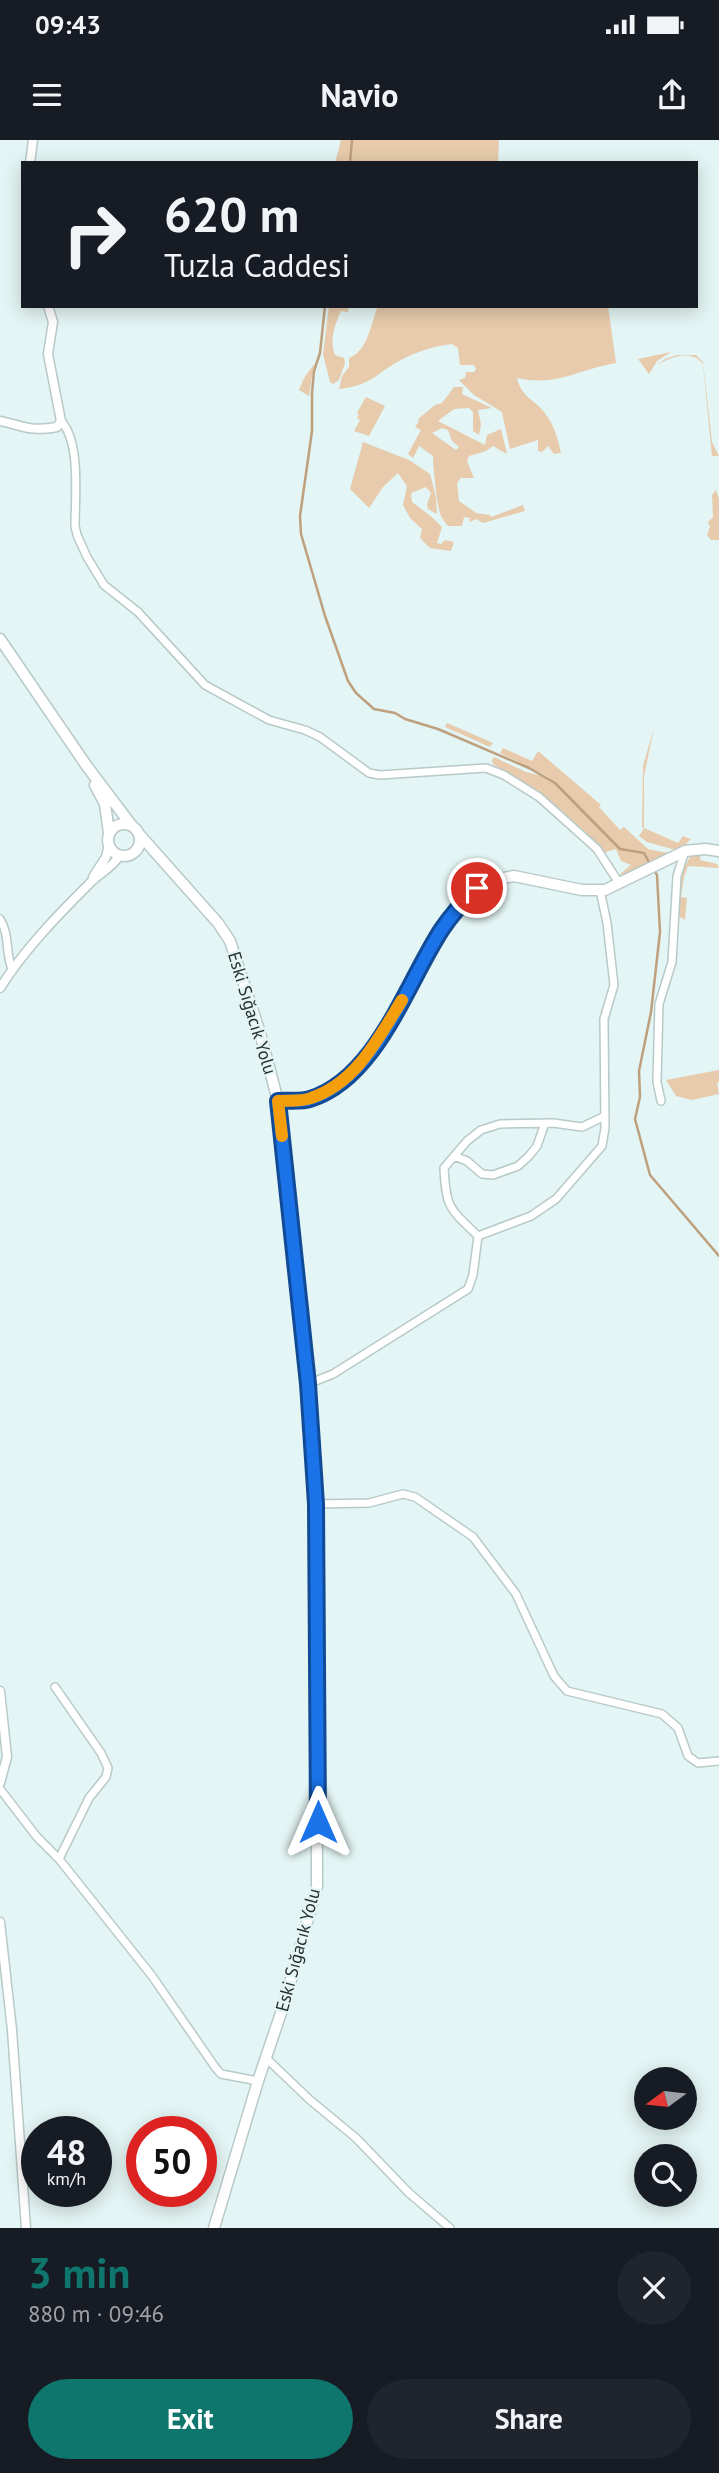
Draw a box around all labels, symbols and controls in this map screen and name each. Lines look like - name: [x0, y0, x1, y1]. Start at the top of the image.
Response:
- text: 09:43: [35, 8, 101, 41]
- text: Navio: [321, 74, 398, 116]
- icon: menu: [28, 76, 66, 114]
- icon: share: [653, 76, 691, 114]
- text: 620 m: [164, 182, 299, 246]
- icon: right: [49, 189, 140, 280]
- text: Tuzla Caddesi: [164, 244, 350, 286]
- pin: [447, 858, 507, 918]
- icon: arrive: [458, 869, 496, 907]
- street label: Eski Sığacık Yolu: [223, 949, 282, 1077]
- position arrow: [281, 1785, 355, 1859]
- street label: Eski Sığacık Yolu: [270, 1886, 325, 2014]
- north arrow: [634, 2067, 696, 2130]
- map controls: [634, 2067, 697, 2207]
- speed limit sign: 50: [126, 2116, 217, 2207]
- text: 48: [47, 2129, 86, 2175]
- button: search: [634, 2144, 697, 2207]
- text: km/h: [47, 2167, 86, 2190]
- text: 3 min: [28, 2245, 130, 2300]
- button: close: [617, 2251, 691, 2325]
- text: 880 m · 09:46: [28, 2299, 164, 2328]
- button: Exit: [28, 2379, 353, 2459]
- button: Share: [367, 2379, 691, 2459]

